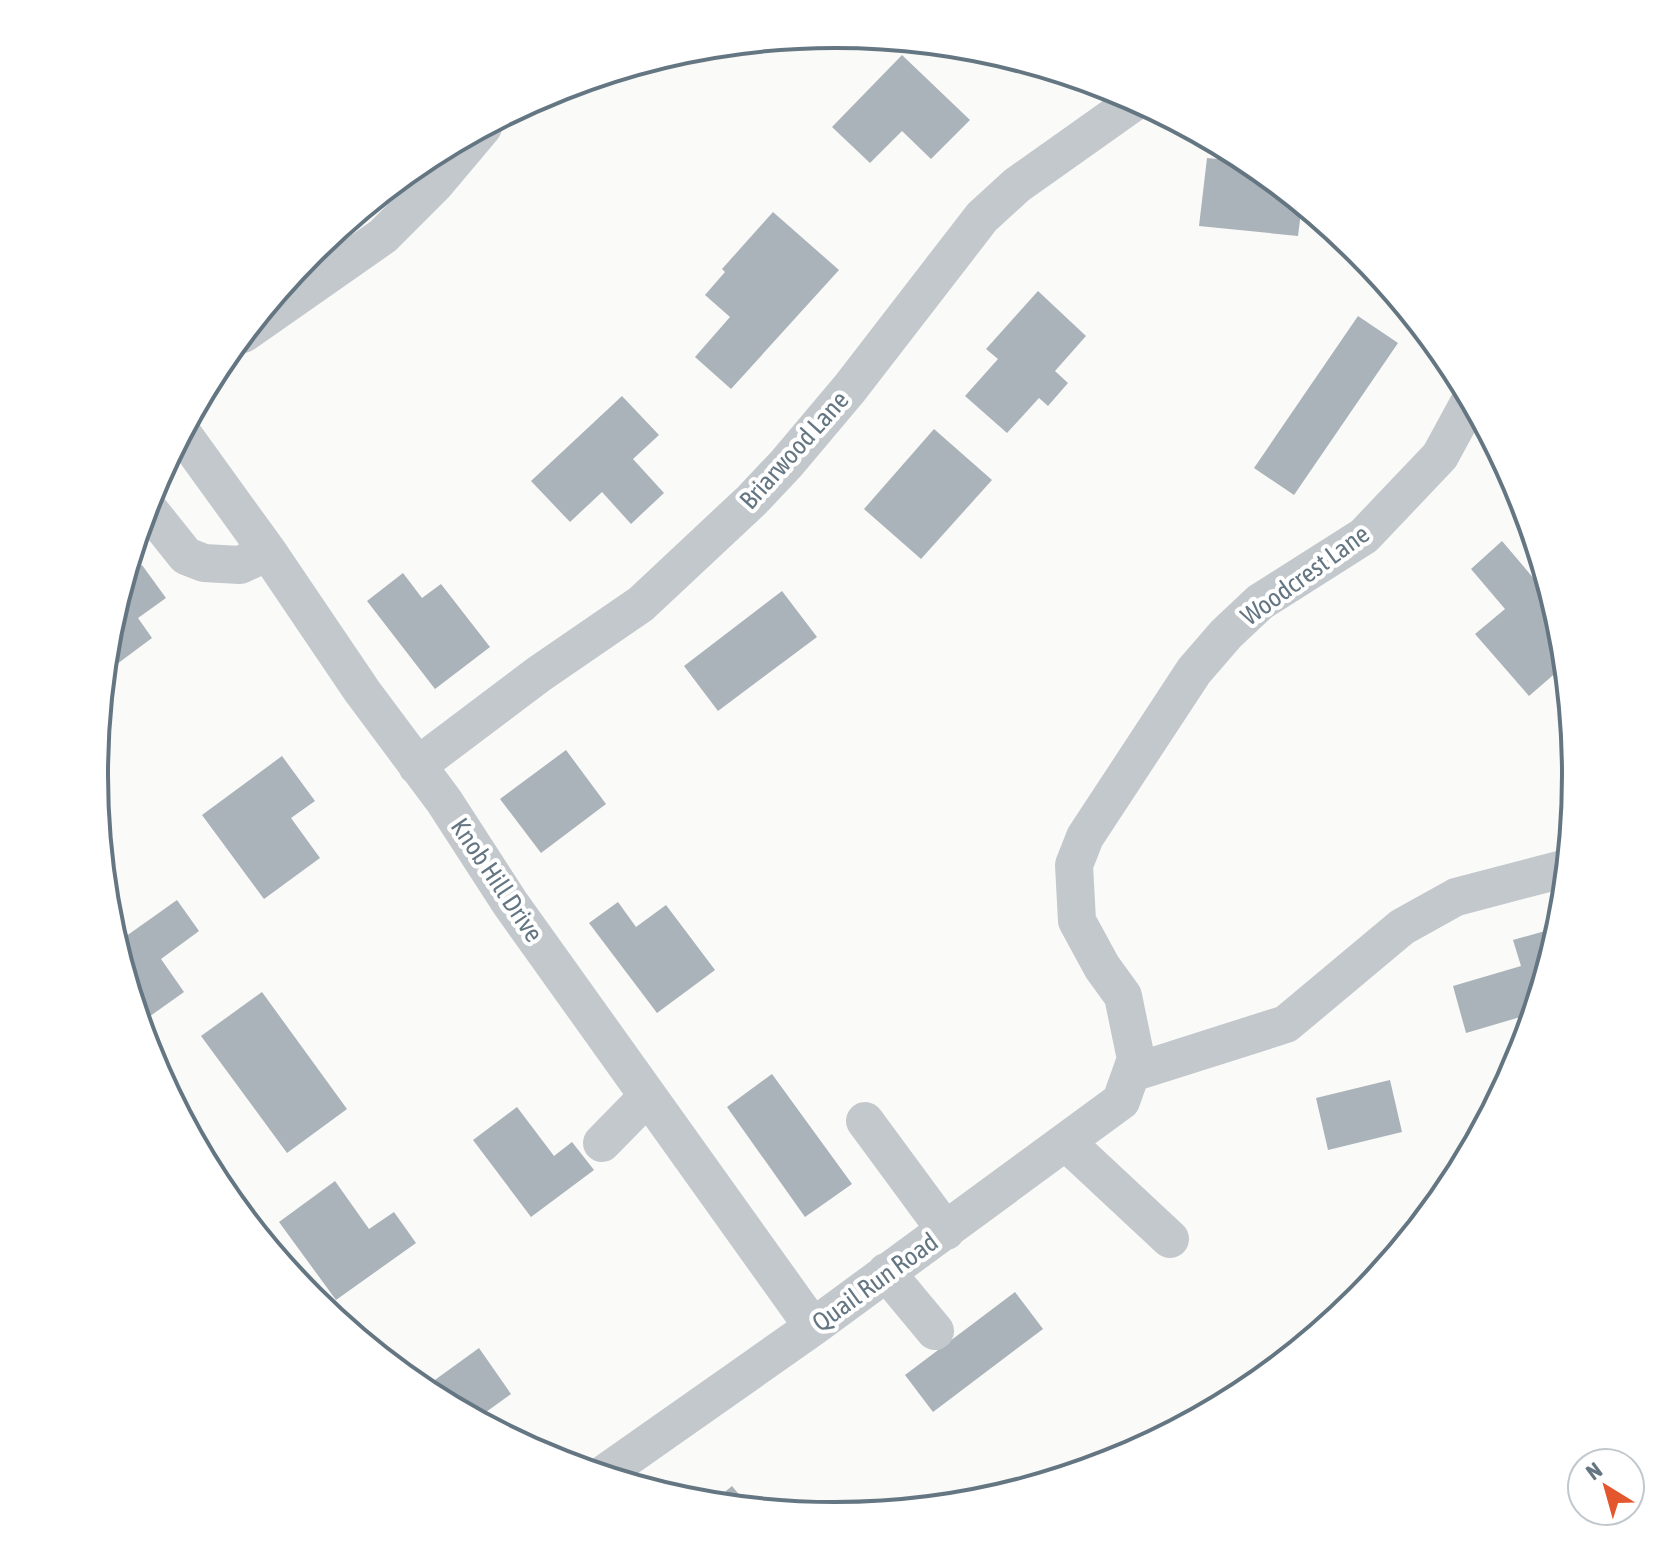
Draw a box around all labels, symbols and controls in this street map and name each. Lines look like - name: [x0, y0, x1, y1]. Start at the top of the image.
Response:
- street label: Briarwood Lane: [733, 385, 855, 515]
- street label: Woodcrest Lane: [1235, 519, 1375, 631]
- street label: Knob Hill Drive: [445, 813, 549, 947]
- street label: Quail Run Road: [806, 1226, 944, 1338]
- north arrow: [1566, 1447, 1646, 1527]
- text: N: [1581, 1457, 1607, 1485]

